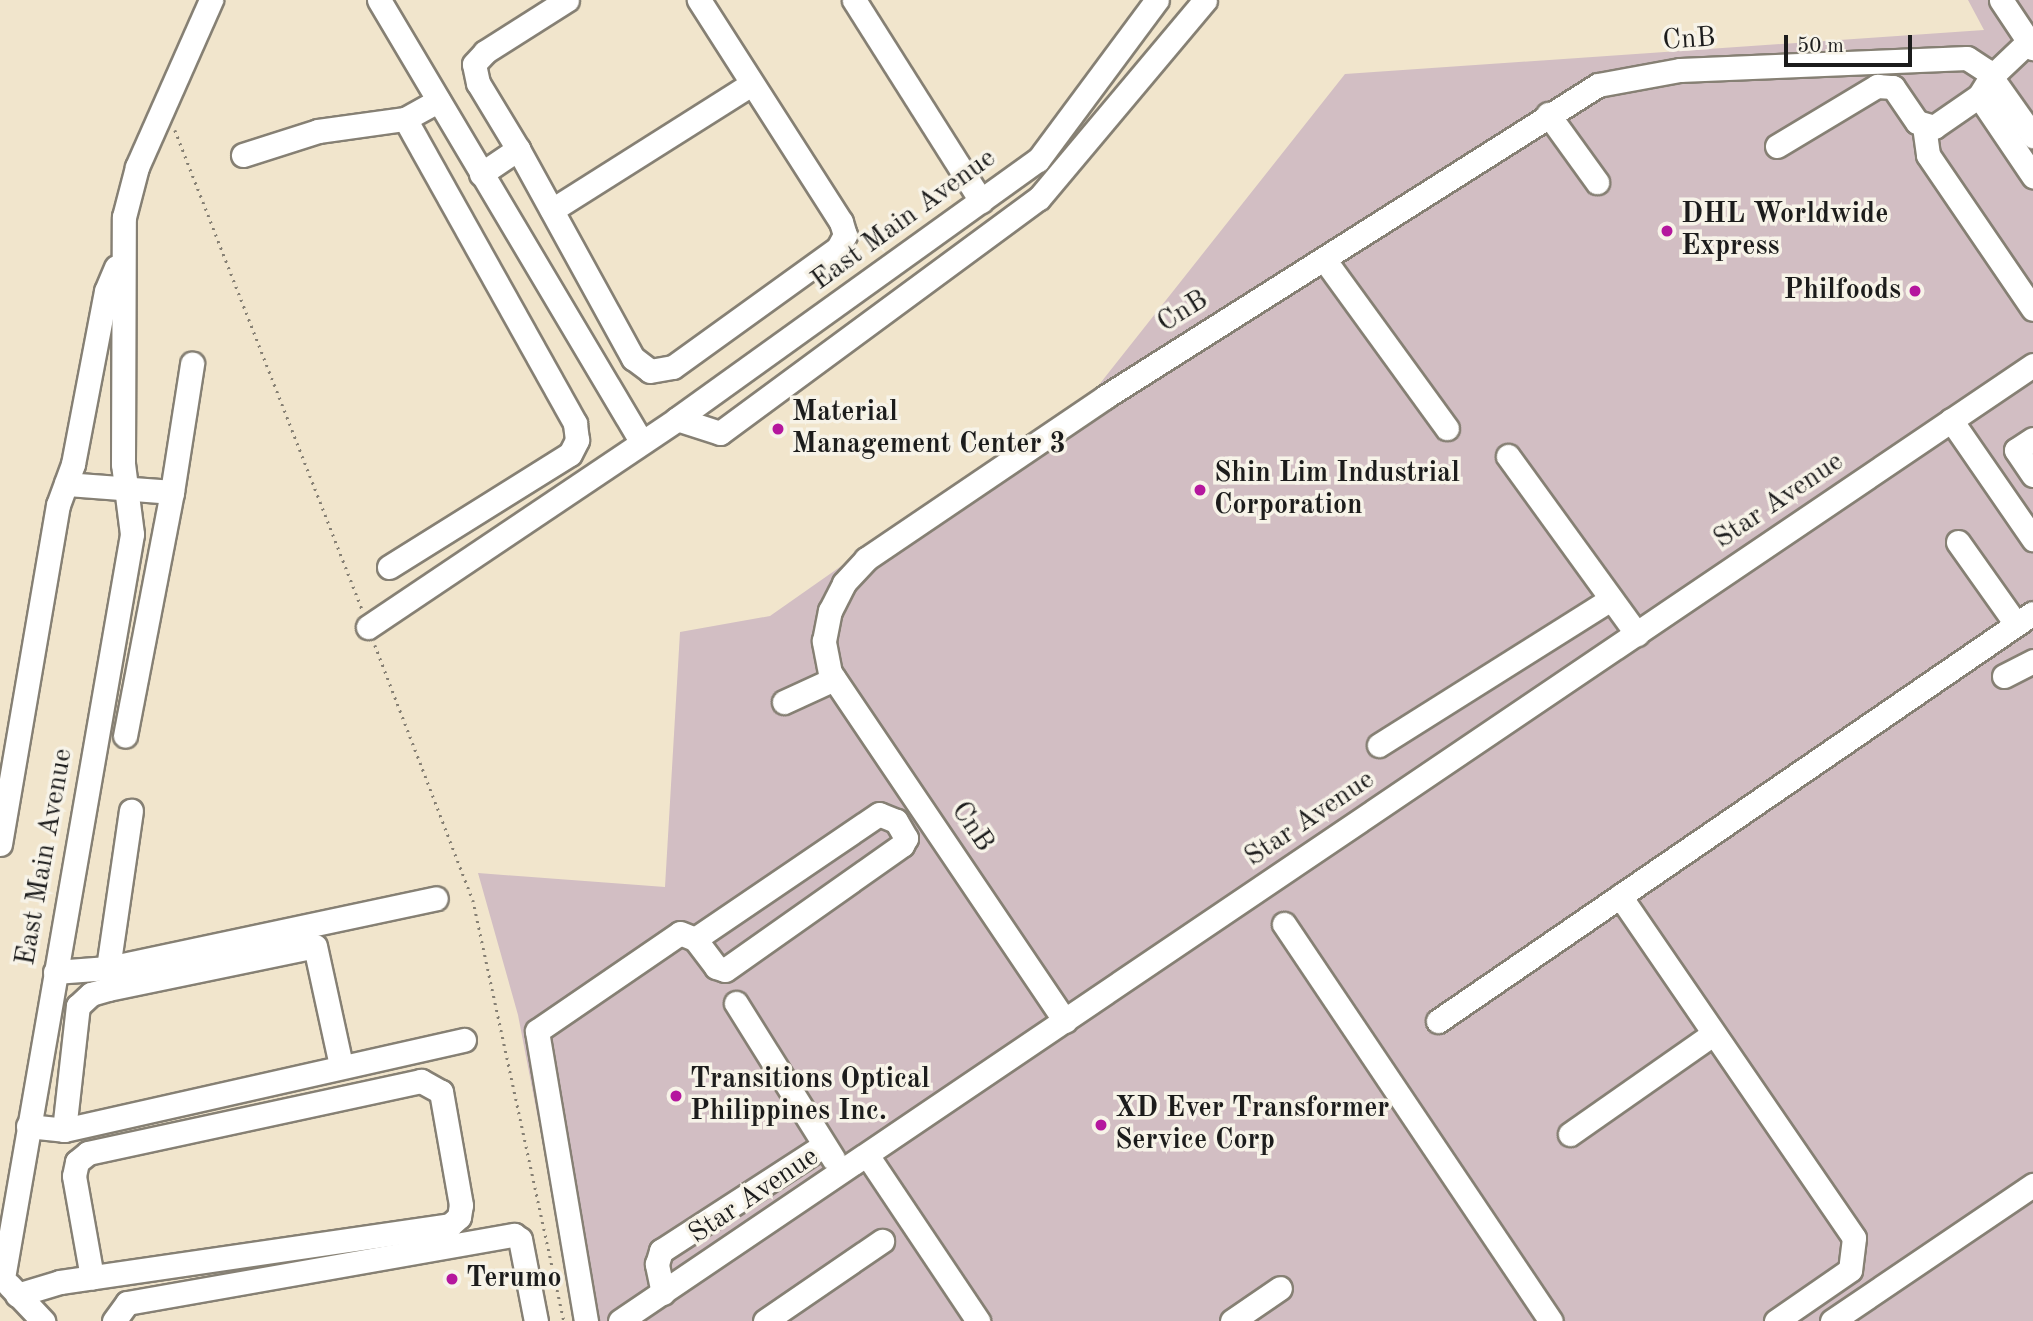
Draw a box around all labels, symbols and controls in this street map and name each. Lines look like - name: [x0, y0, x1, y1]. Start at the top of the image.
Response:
- street label: CnB: [1661, 21, 1717, 59]
- scale bar: [1788, 21, 1916, 65]
- text: 50 m: [1797, 36, 1844, 57]
- street label: East Main Avenue: [805, 142, 1003, 298]
- place label: DHL Worldwide Express: [1681, 198, 1888, 264]
- marker: DHL Worldwide Express: [1659, 223, 1675, 239]
- place label: Philfoods: [1784, 274, 1901, 308]
- marker: Philfoods: [1907, 283, 1923, 299]
- street label: CnB: [1152, 284, 1214, 340]
- place label: Material Management Center 3: [792, 396, 1066, 462]
- marker: Material Management Center 3: [770, 421, 786, 437]
- street label: Star Avenue: [1708, 445, 1850, 557]
- place label: Shin Lim Industrial Corporation: [1214, 457, 1460, 523]
- marker: Shin Lim Industrial Corporation: [1192, 482, 1208, 498]
- street label: East Main Avenue: [9, 746, 81, 968]
- street label: Star Avenue: [1239, 763, 1381, 875]
- street label: CnB: [943, 796, 1001, 858]
- place label: Transitions Optical Philippines Inc.: [690, 1063, 930, 1129]
- marker: Transitions Optical Philippines Inc.: [668, 1088, 684, 1104]
- place label: XD Ever Transformer Service Corp: [1115, 1092, 1390, 1158]
- marker: XD Ever Transformer Service Corp: [1093, 1117, 1109, 1133]
- street label: Star Avenue: [683, 1140, 825, 1252]
- place label: Terumo: [466, 1262, 562, 1296]
- marker: Terumo: [444, 1271, 460, 1287]

